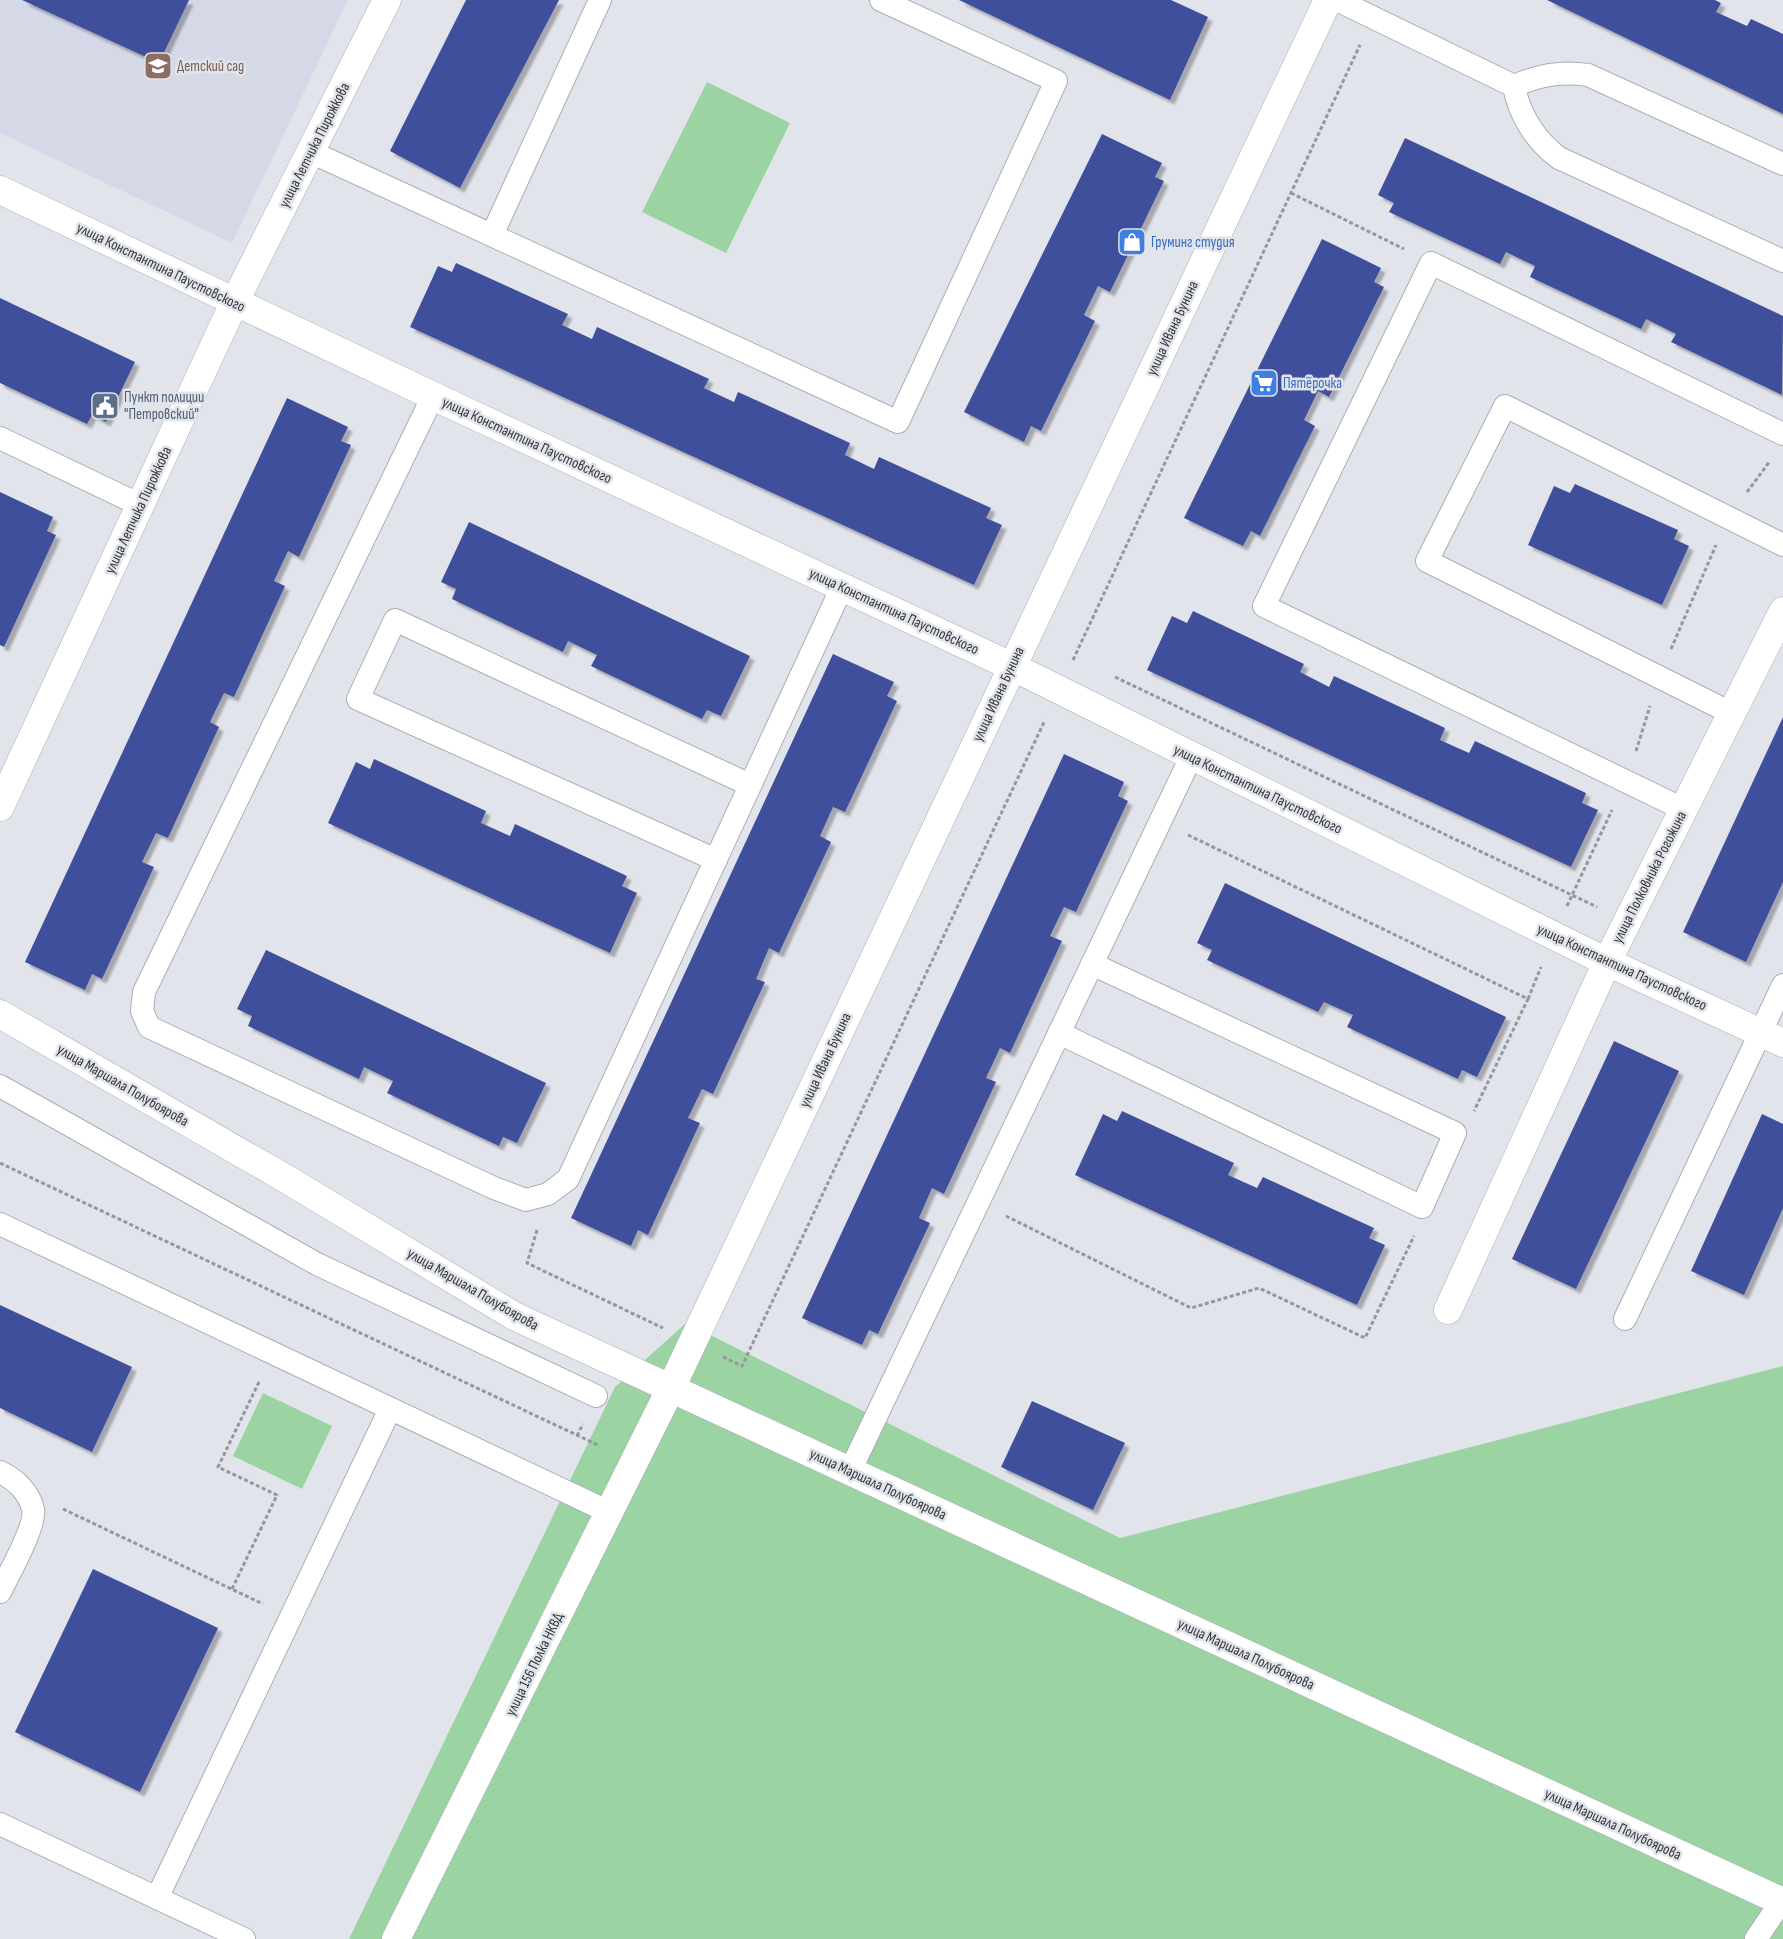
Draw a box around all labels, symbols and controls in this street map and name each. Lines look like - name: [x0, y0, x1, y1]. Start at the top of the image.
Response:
- school or university icon: Детский сад: [143, 51, 173, 81]
- place label: Детский сад: [177, 57, 244, 76]
- street label: улица Летчика Пирожкова: [275, 79, 354, 211]
- street label: улица Константина Паустовского: [73, 218, 248, 317]
- shop icon: Груминг студия: [1117, 227, 1147, 257]
- place label: Груминг студия: [1151, 233, 1235, 252]
- street label: улица Ивана Бунина: [1142, 278, 1203, 379]
- supermarket icon: Пятёрочка: [1249, 368, 1279, 398]
- place label: Пятёрочка: [1283, 374, 1342, 393]
- place label: Пункт полиции "Петровский": [124, 388, 204, 424]
- public building icon: Пункт полиции "Петровский": [90, 391, 120, 421]
- street label: улица Константина Паустовского: [439, 393, 615, 488]
- street label: улица Летчика Пирожкова: [101, 443, 176, 577]
- street label: улица Константина Паустовского: [806, 564, 982, 659]
- street label: улица Ивана Бунина: [968, 644, 1029, 745]
- street label: улица Константина Паустовского: [1170, 740, 1345, 839]
- street label: улица Полковника Рогожина: [1608, 808, 1691, 946]
- street label: улица Константина Паустовского: [1534, 920, 1710, 1015]
- street label: улица Ивана Бунина: [795, 1010, 856, 1111]
- street label: улица Маршала Полубоярова: [53, 1040, 192, 1131]
- street label: улица Маршала Полубоярова: [403, 1244, 542, 1335]
- street label: улица Маршала Полубоярова: [806, 1444, 950, 1525]
- street label: улица 156 Полка НКВД: [501, 1609, 568, 1719]
- street label: улица Маршала Полубоярова: [1174, 1614, 1318, 1695]
- street label: улица Маршала Полубоярова: [1541, 1784, 1685, 1865]

